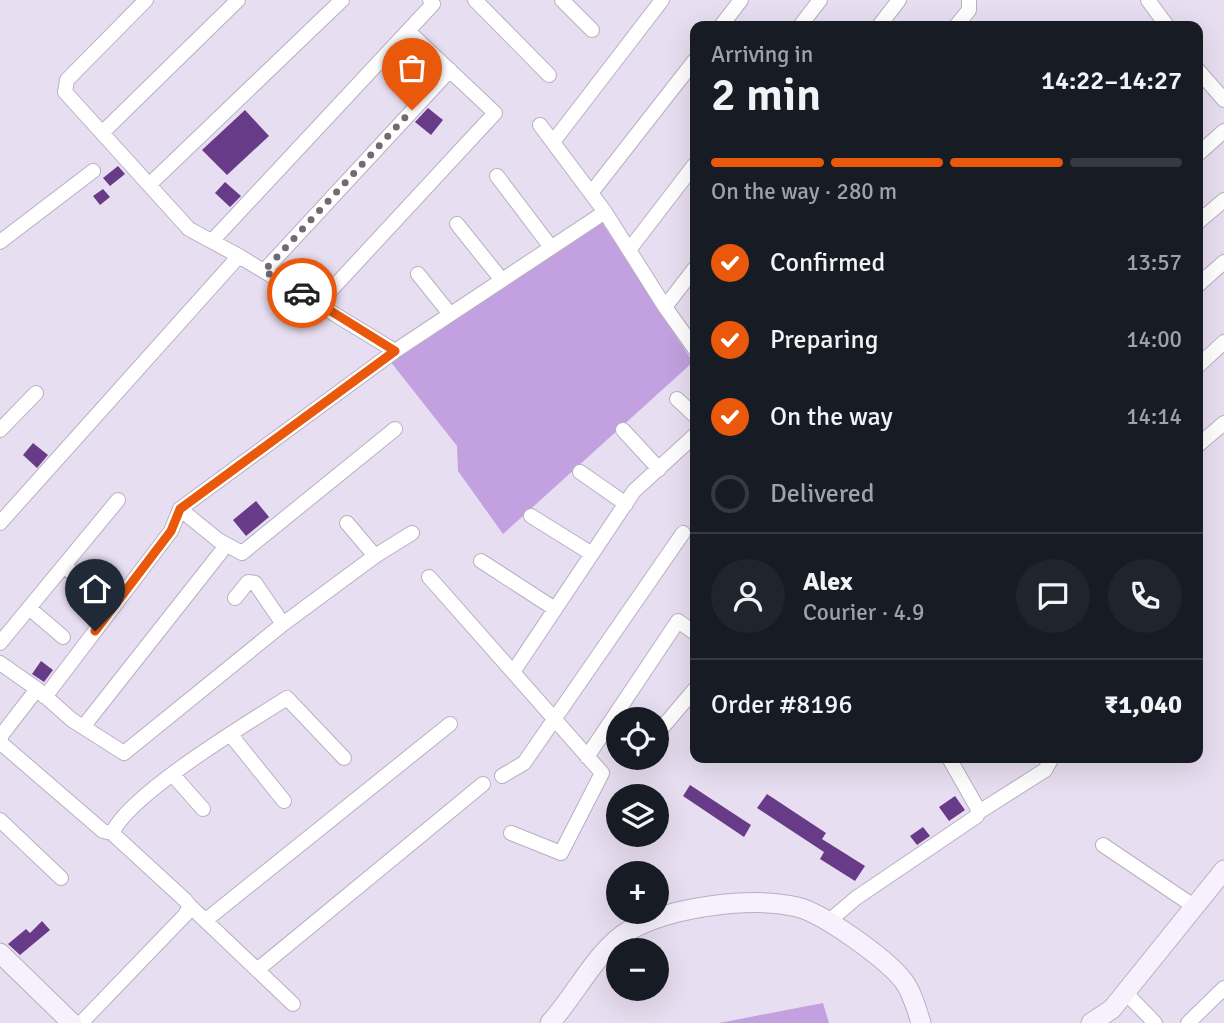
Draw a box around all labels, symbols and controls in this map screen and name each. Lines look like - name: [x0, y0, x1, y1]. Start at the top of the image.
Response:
- pin: [382, 38, 442, 110]
- text: Arriving in: [711, 40, 813, 69]
- icon: bag: [393, 49, 431, 87]
- text: 14:22–14:27: [1041, 65, 1182, 97]
- text: 2 min: [711, 67, 821, 123]
- text: On the way · 280 m: [711, 177, 897, 206]
- icon: check: [711, 244, 749, 282]
- text: Confirmed: [770, 247, 885, 279]
- text: 13:57: [1126, 248, 1182, 277]
- courier: [267, 258, 337, 328]
- icon: car: [283, 274, 321, 312]
- icon: check: [711, 321, 749, 359]
- text: Preparing: [770, 324, 878, 356]
- text: 14:00: [1126, 325, 1182, 354]
- icon: check: [711, 398, 749, 436]
- text: On the way: [770, 401, 893, 433]
- text: 14:14: [1126, 402, 1182, 431]
- text: Delivered: [770, 478, 875, 510]
- pin: [65, 559, 125, 631]
- button: person: [711, 559, 785, 633]
- button: chat: [1016, 559, 1090, 633]
- button: phone: [1108, 559, 1182, 633]
- text: Alex: [803, 566, 853, 598]
- icon: home: [76, 570, 114, 608]
- text: Courier · 4.9: [803, 598, 924, 627]
- text: Order #8196: [711, 689, 852, 721]
- text: ₹1,040: [1104, 689, 1182, 721]
- map controls: [606, 707, 669, 1001]
- button: locate: [606, 707, 669, 770]
- button: layers: [606, 784, 669, 847]
- button: +: [606, 861, 669, 924]
- button: −: [606, 938, 669, 1001]

